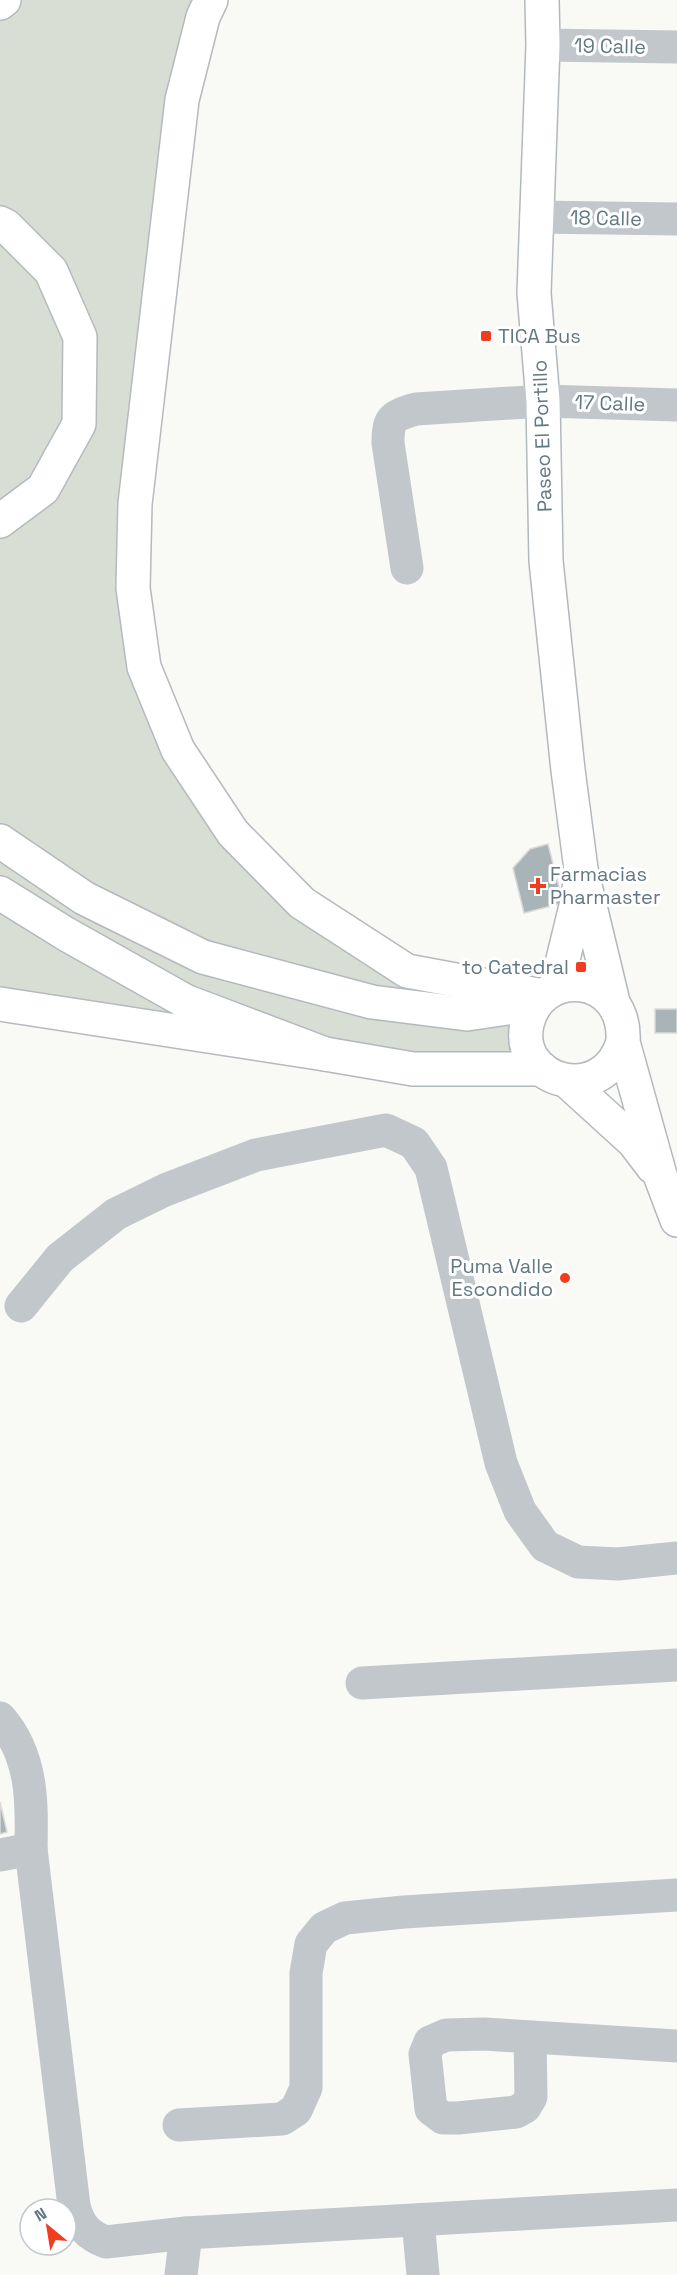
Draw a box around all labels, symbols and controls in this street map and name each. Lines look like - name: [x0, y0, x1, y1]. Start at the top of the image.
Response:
- street label: 19 Calle: [574, 32, 646, 60]
- street label: 18 Calle: [570, 204, 642, 232]
- place label: TICA Bus: [498, 323, 581, 349]
- marker: TICA Bus: [479, 329, 493, 343]
- street label: Paseo El Portillo: [526, 359, 558, 513]
- street label: 17 Calle: [574, 389, 646, 417]
- place label: Farmacias Pharmaster: [550, 861, 660, 910]
- marker: Farmacias Pharmaster: [531, 879, 545, 893]
- place label: to Catedral: [462, 954, 569, 980]
- marker: to Catedral: [574, 960, 588, 974]
- place label: Puma Valle Escondido: [450, 1253, 553, 1302]
- marker: Puma Valle Escondido: [558, 1271, 572, 1285]
- north arrow: [18, 2197, 78, 2257]
- text: N: [31, 2203, 51, 2226]

